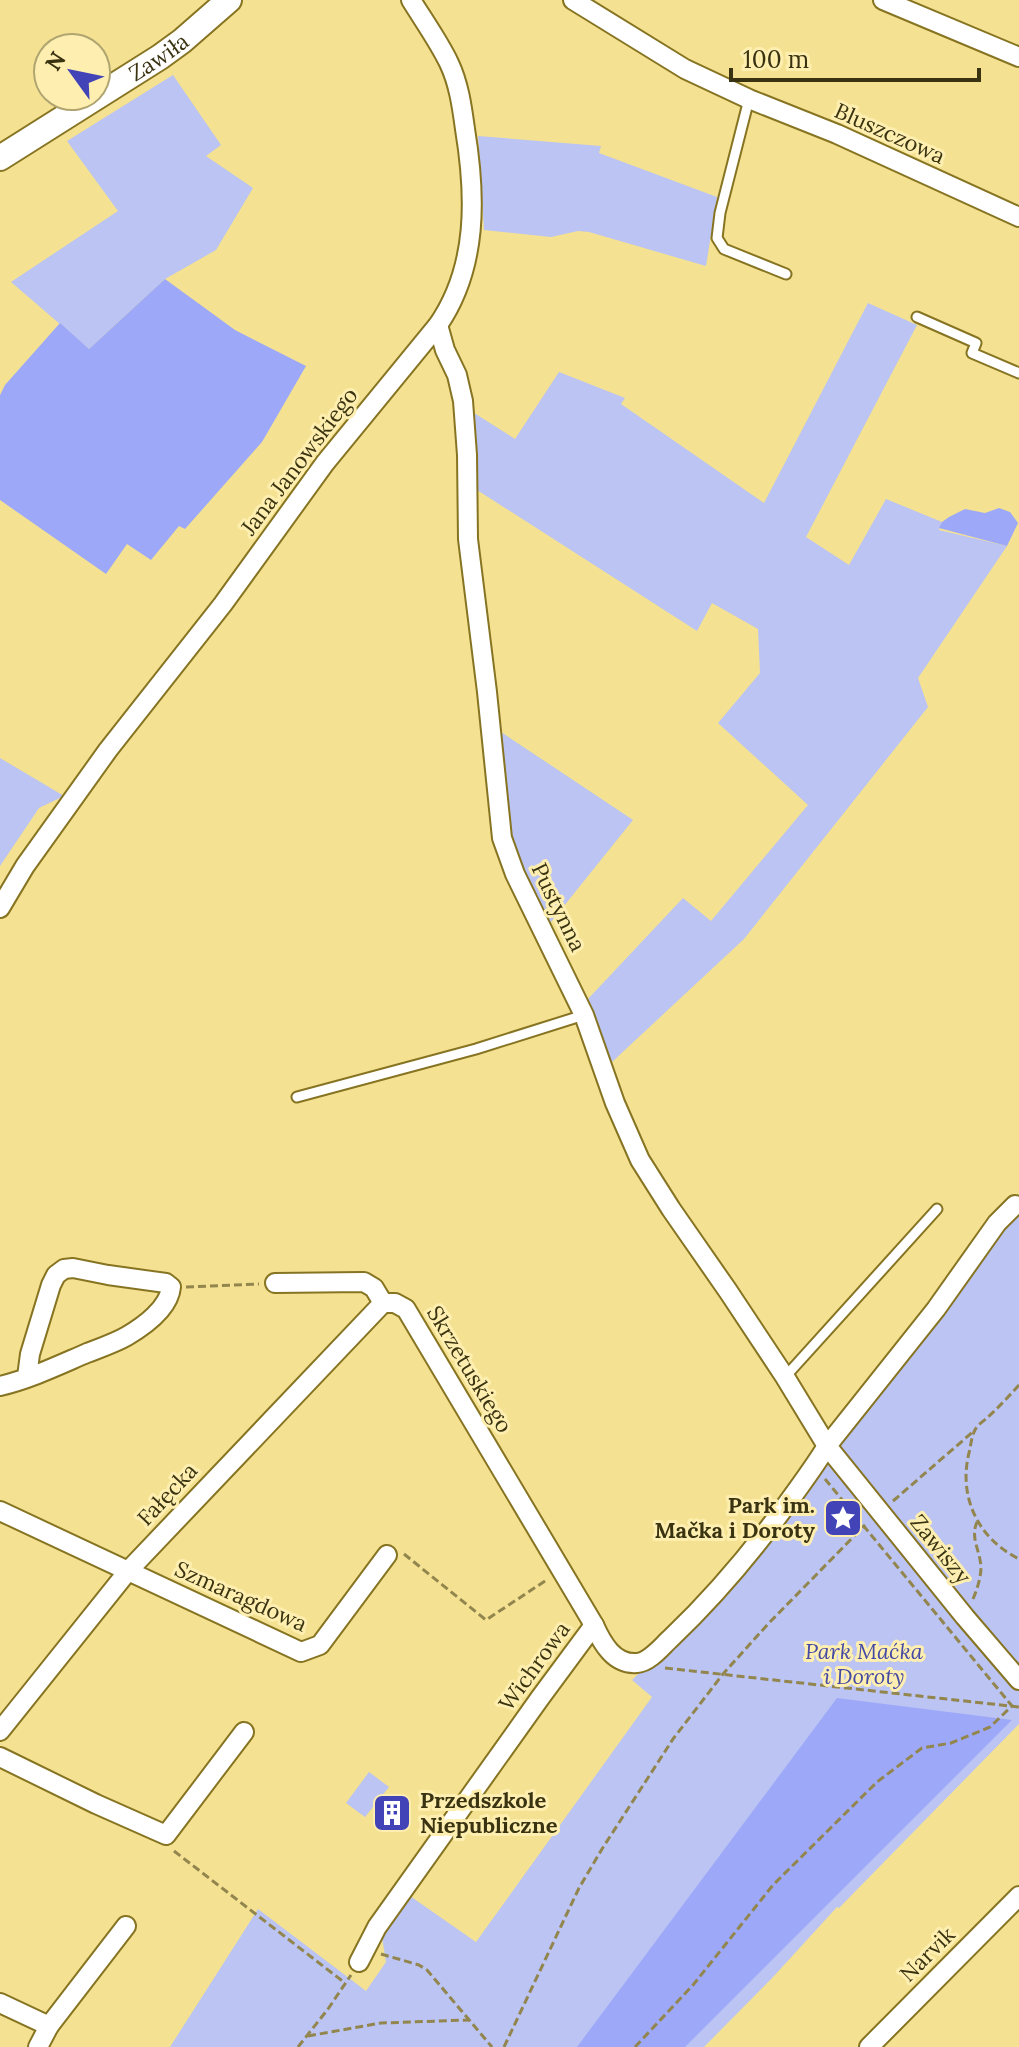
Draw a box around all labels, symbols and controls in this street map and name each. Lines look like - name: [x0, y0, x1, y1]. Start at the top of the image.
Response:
- street label: Zawiła: [123, 27, 194, 87]
- north arrow: [32, 32, 112, 112]
- scale bar: [731, 32, 979, 82]
- text: 100 m: [743, 44, 809, 75]
- text: N: [39, 46, 72, 76]
- street label: Bluszczowa: [830, 96, 950, 170]
- street label: Jana Janowskiego: [234, 382, 364, 541]
- street label: Pustynna: [526, 858, 592, 956]
- street label: Skrzetuskiego: [421, 1300, 519, 1438]
- street label: Fałęcka: [131, 1457, 203, 1531]
- place label: Park im. Mačka i Doroty: [654, 1491, 816, 1544]
- place icon: Park im. Mačka i Doroty: [822, 1497, 864, 1539]
- street label: Zawiszy: [905, 1509, 978, 1590]
- street label: Szmaragdowa: [170, 1554, 312, 1638]
- street label: Wichrowa: [492, 1616, 576, 1716]
- park label: Park Maćka i Doroty: [805, 1637, 924, 1690]
- place label: Przedszkole Niepubliczne: [420, 1786, 558, 1839]
- building icon: Przedszkole Niepubliczne: [371, 1792, 413, 1834]
- street label: Narvik: [893, 1920, 961, 1988]

